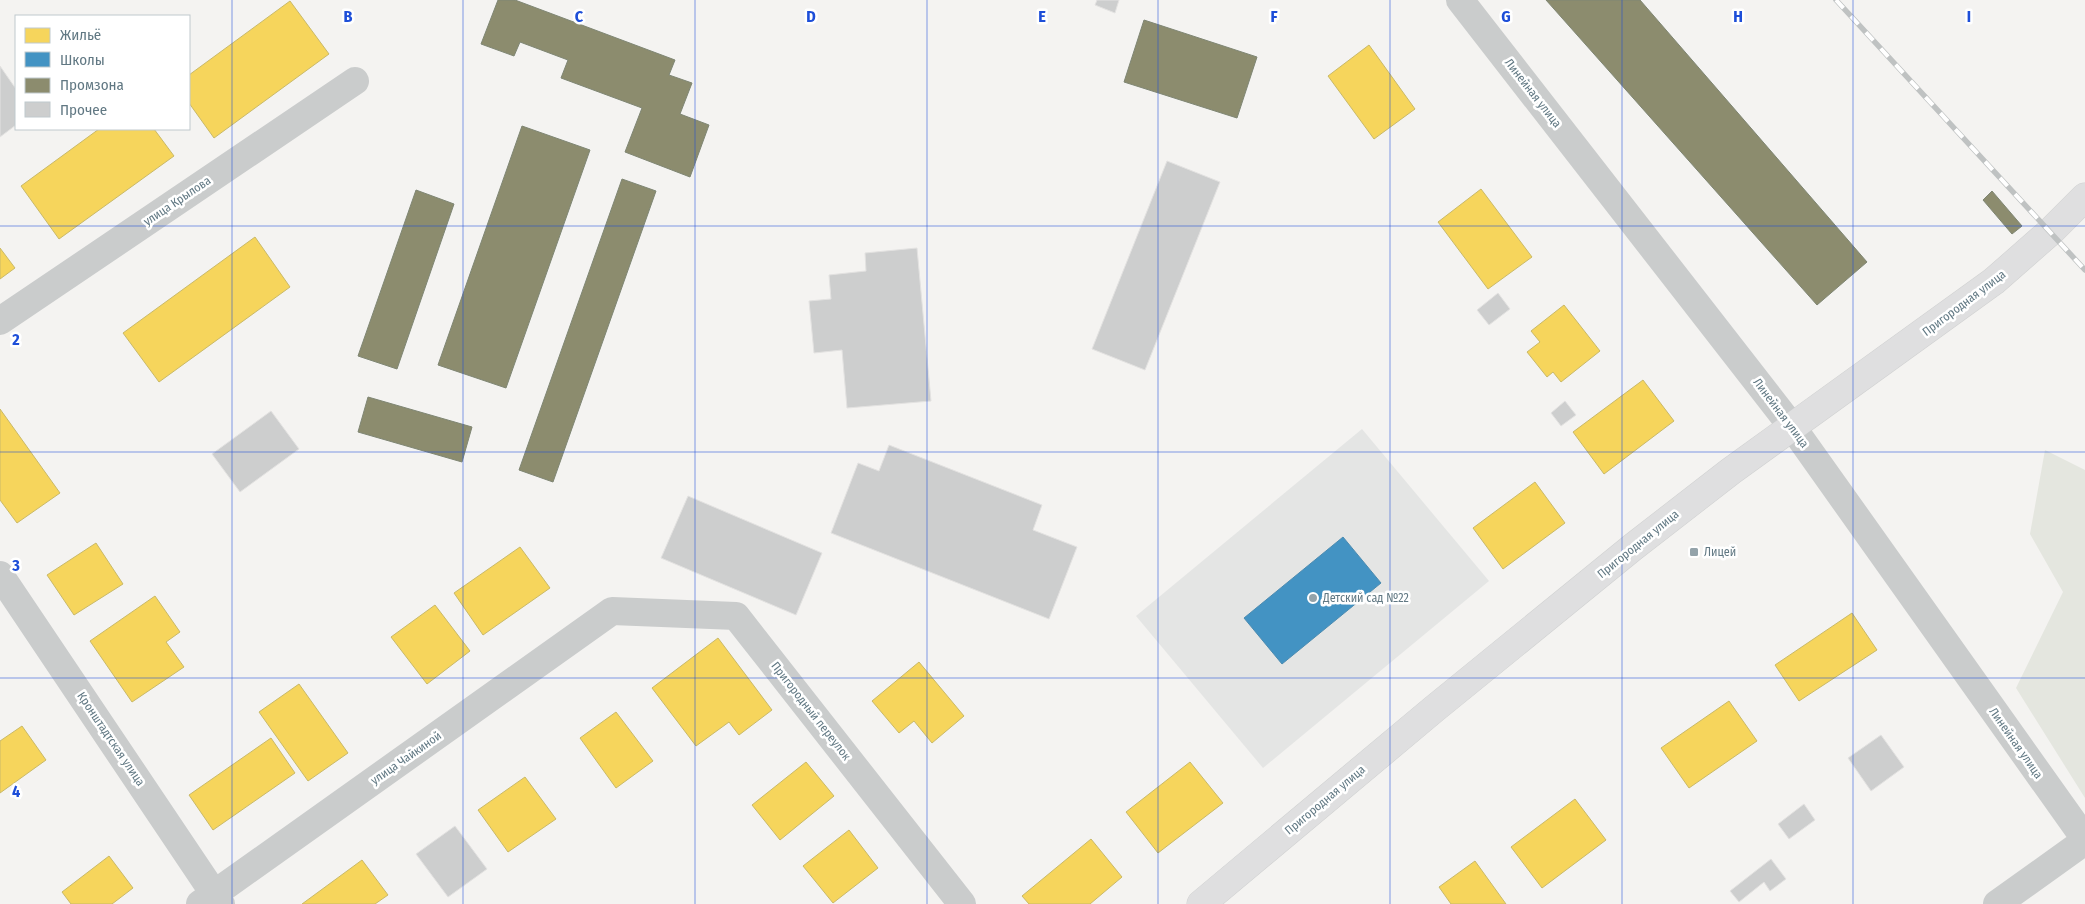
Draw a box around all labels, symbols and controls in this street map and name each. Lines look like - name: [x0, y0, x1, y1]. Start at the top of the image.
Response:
- text: B: [344, 7, 353, 26]
- text: C: [575, 7, 584, 26]
- text: D: [806, 7, 816, 26]
- text: E: [1038, 7, 1046, 26]
- text: F: [1270, 7, 1278, 26]
- text: G: [1501, 7, 1511, 26]
- text: H: [1733, 7, 1743, 26]
- text: I: [1967, 7, 1971, 26]
- legend: [15, 15, 190, 130]
- text: Жильё: [60, 26, 101, 44]
- text: Школы: [60, 51, 105, 69]
- street label: Линейная улица: [1502, 56, 1564, 130]
- text: Промзона: [60, 76, 124, 94]
- text: Прочее: [60, 101, 107, 119]
- street label: улица Крылова: [141, 173, 213, 229]
- street label: Пригородная улица: [1920, 267, 2008, 339]
- text: 2: [11, 330, 20, 349]
- street label: Линейная улица: [1750, 375, 1812, 451]
- street label: Пригородная улица: [1595, 507, 1682, 581]
- place label: Лицей: [1704, 545, 1736, 559]
- marker: Лицей: [1688, 546, 1700, 558]
- text: 3: [11, 556, 20, 575]
- place label: Детский сад №22: [1322, 591, 1409, 605]
- marker: Детский сад №22: [1307, 592, 1319, 604]
- street label: Пригородный переулок: [768, 659, 854, 763]
- street label: Кронштадтская улица: [74, 689, 148, 789]
- street label: Линейная улица: [1986, 705, 2046, 781]
- street label: улица Чайкиной: [368, 728, 444, 788]
- street label: Пригородная улица: [1282, 762, 1368, 838]
- text: 4: [12, 782, 20, 801]

